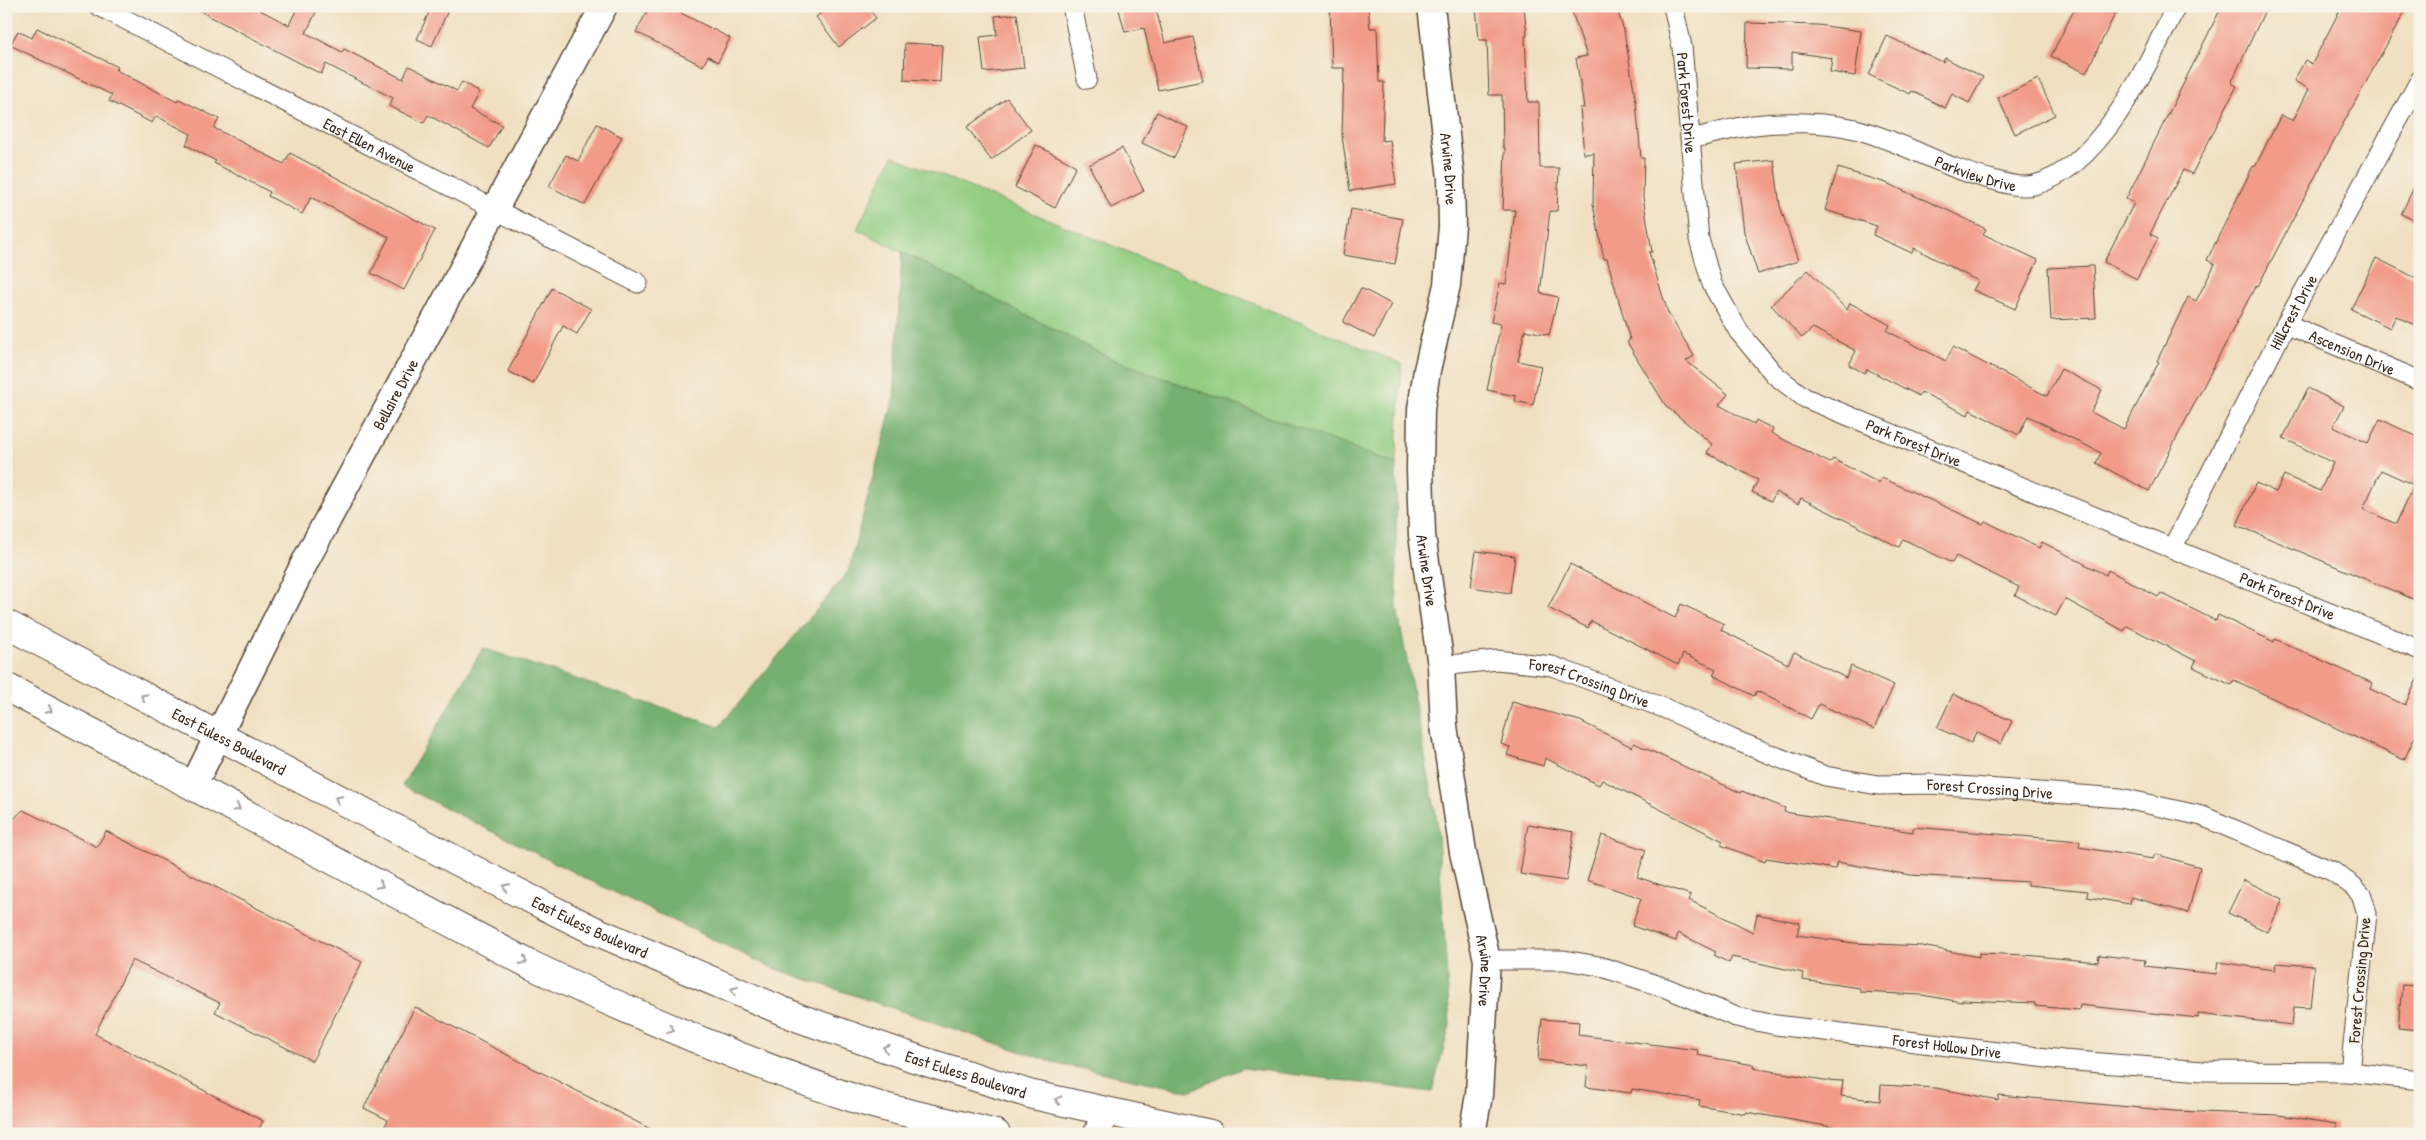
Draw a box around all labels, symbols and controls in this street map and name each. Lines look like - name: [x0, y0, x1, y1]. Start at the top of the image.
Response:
- street label: Park Forest Drive: [1672, 52, 1702, 155]
- street label: East Ellen Avenue: [320, 112, 420, 178]
- street label: Arwine Drive: [1435, 132, 1463, 206]
- street label: Parkview Drive: [1932, 150, 2019, 197]
- street label: Hillcrest Drive: [2264, 270, 2322, 353]
- street label: Ascension Drive: [2306, 324, 2399, 380]
- street label: Bellaire Drive: [367, 354, 424, 434]
- street label: Park Forest Drive: [1863, 413, 1965, 472]
- street label: Arwine Drive: [1411, 533, 1443, 608]
- street label: Park Forest Drive: [2237, 566, 2339, 625]
- street label: Forest Crossing Drive: [1527, 653, 1653, 713]
- one-way arrow: [140, 693, 149, 703]
- street label: East Euless Boulevard: [168, 702, 290, 780]
- one-way arrow: [44, 704, 53, 714]
- street label: Forest Crossing Drive: [1926, 773, 2054, 804]
- one-way arrow: [335, 795, 344, 805]
- one-way arrow: [231, 802, 240, 812]
- one-way arrow: [375, 878, 384, 888]
- one-way arrow: [502, 883, 511, 893]
- street label: East Euless Boulevard: [528, 890, 651, 963]
- street label: Forest Crossing Drive: [2342, 916, 2375, 1045]
- street label: Arwine Drive: [1471, 932, 1498, 1008]
- one-way arrow: [518, 955, 527, 965]
- one-way arrow: [730, 986, 739, 996]
- one-way arrow: [666, 1023, 675, 1033]
- street label: Forest Hollow Drive: [1891, 1028, 2003, 1063]
- one-way arrow: [882, 1043, 890, 1053]
- street label: East Euless Boulevard: [902, 1045, 1029, 1103]
- one-way arrow: [1053, 1095, 1062, 1106]

